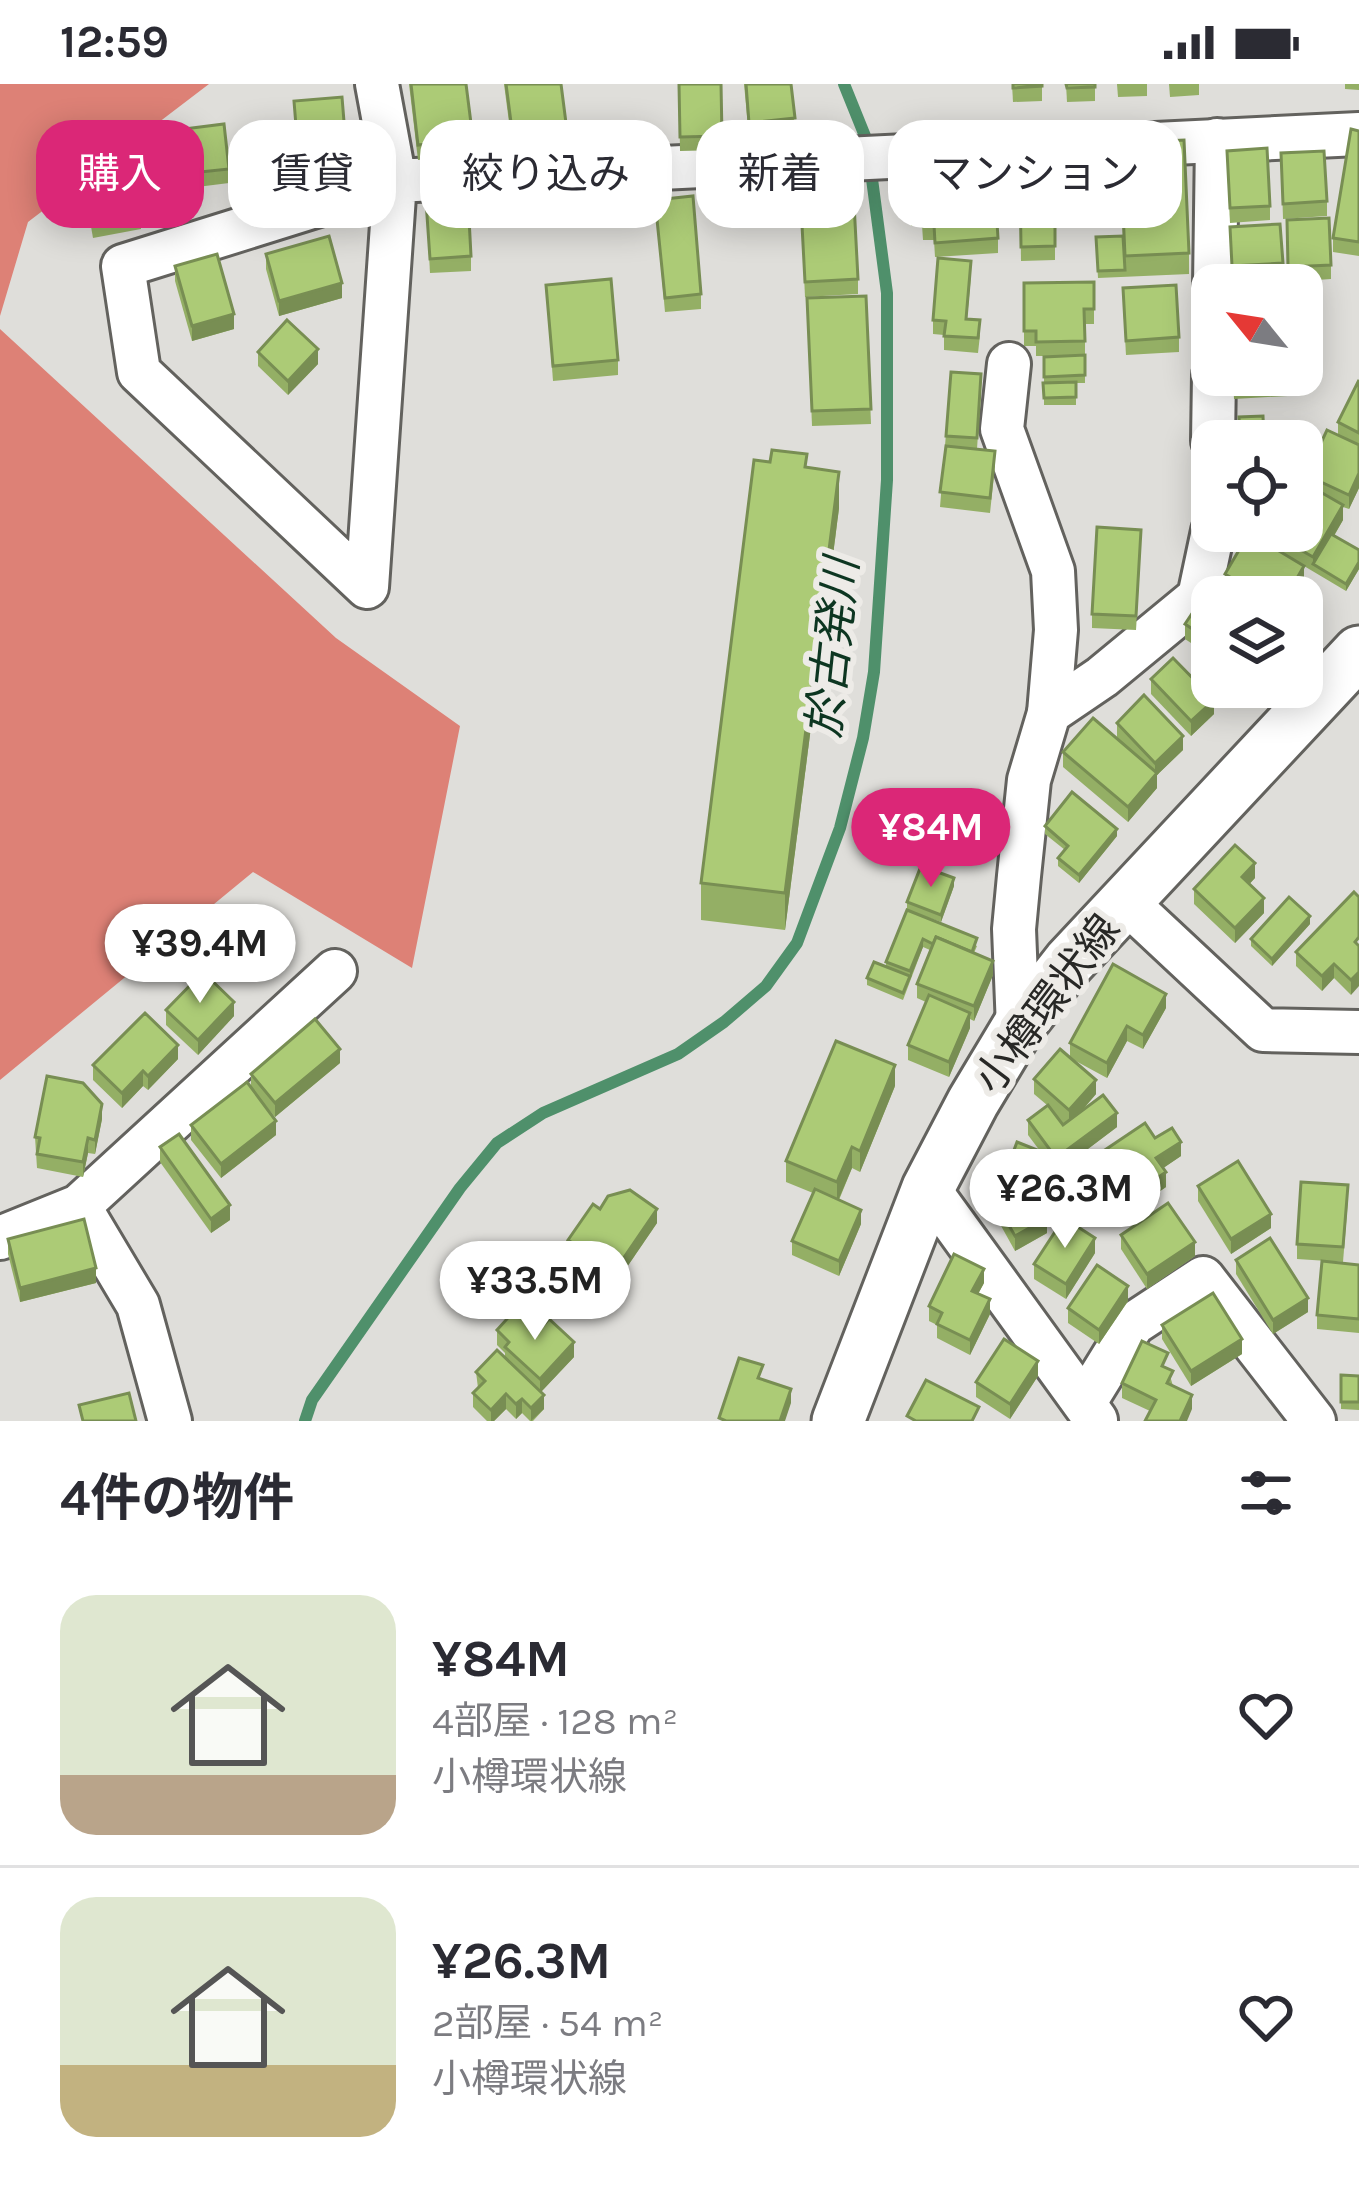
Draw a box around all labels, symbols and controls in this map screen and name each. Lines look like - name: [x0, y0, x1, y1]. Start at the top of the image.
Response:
- text: 12:59: [60, 16, 169, 68]
- chip: 購入: [36, 120, 204, 228]
- chip: 賃貸: [228, 120, 396, 228]
- chip: 絞り込み: [420, 120, 672, 228]
- chip: 新着: [696, 120, 864, 228]
- chip: マンション: [888, 120, 1182, 228]
- north arrow: [1191, 264, 1323, 396]
- map controls: [1191, 264, 1323, 708]
- button: locate: [1191, 420, 1323, 552]
- water label: 於古発川: [798, 552, 869, 740]
- button: layers: [1191, 576, 1323, 708]
- pin: ¥84M: [860, 788, 1002, 890]
- text: ¥84M: [878, 804, 984, 850]
- pin: ¥39.4M: [102, 904, 298, 1006]
- street label: 小樽環状線: [964, 905, 1130, 1103]
- text: ¥39.4M: [132, 920, 268, 966]
- pin: ¥26.3M: [967, 1149, 1163, 1251]
- text: ¥26.3M: [997, 1165, 1133, 1211]
- pin: ¥33.5M: [437, 1241, 633, 1343]
- text: ¥33.5M: [467, 1257, 603, 1303]
- icon: filters: [1233, 1460, 1299, 1526]
- text: 4件の物件: [60, 1468, 294, 1528]
- text: ¥84M: [432, 1629, 570, 1689]
- icon: home: [156, 1643, 300, 1787]
- icon: heart: [1233, 1682, 1299, 1748]
- text: 4部屋 · 128 m²: [432, 1698, 678, 1744]
- text: 小樽環状線: [432, 1754, 627, 1800]
- text: ¥26.3M: [432, 1931, 611, 1991]
- icon: home: [156, 1945, 300, 2089]
- icon: heart: [1233, 1984, 1299, 2050]
- text: 2部屋 · 54 m²: [432, 2000, 663, 2046]
- text: 小樽環状線: [432, 2056, 627, 2102]

